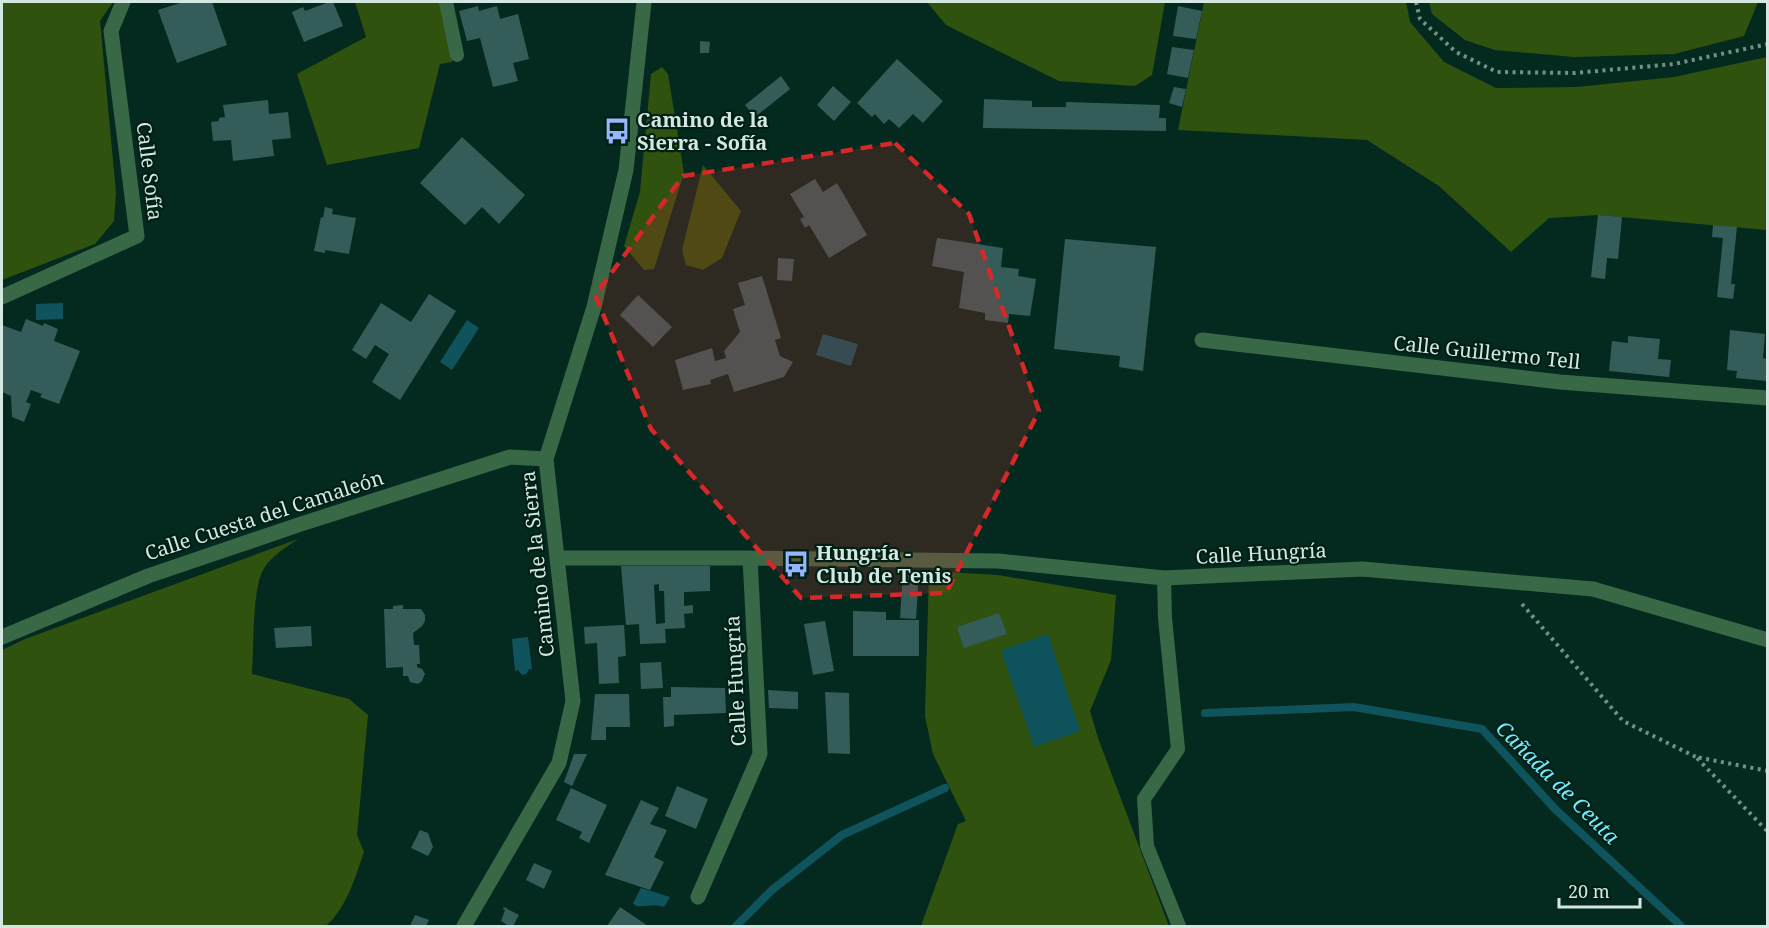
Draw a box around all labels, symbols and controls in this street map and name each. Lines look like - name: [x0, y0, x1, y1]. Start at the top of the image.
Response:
- place label: Camino de la Sierra - Sofía: [637, 106, 769, 156]
- bus stop icon: Camino de la Sierra - Sofía: [602, 116, 632, 146]
- street label: Calle Sofía: [131, 120, 169, 222]
- street label: Calle Guillermo Tell: [1392, 329, 1582, 375]
- street label: Calle Cuesta del Camaleón: [141, 464, 387, 566]
- street label: Camino de la Sierra: [514, 470, 560, 658]
- street label: Calle Hungría: [1195, 536, 1327, 570]
- place label: Hungría - Club de Tenis: [816, 539, 951, 589]
- bus stop icon: Hungría - Club de Tenis: [781, 549, 811, 579]
- street label: Calle Hungría: [718, 615, 752, 747]
- water label: Cañada de Ceuta: [1490, 714, 1626, 850]
- scale bar: [1559, 871, 1640, 909]
- text: 20 m: [1568, 879, 1610, 903]

